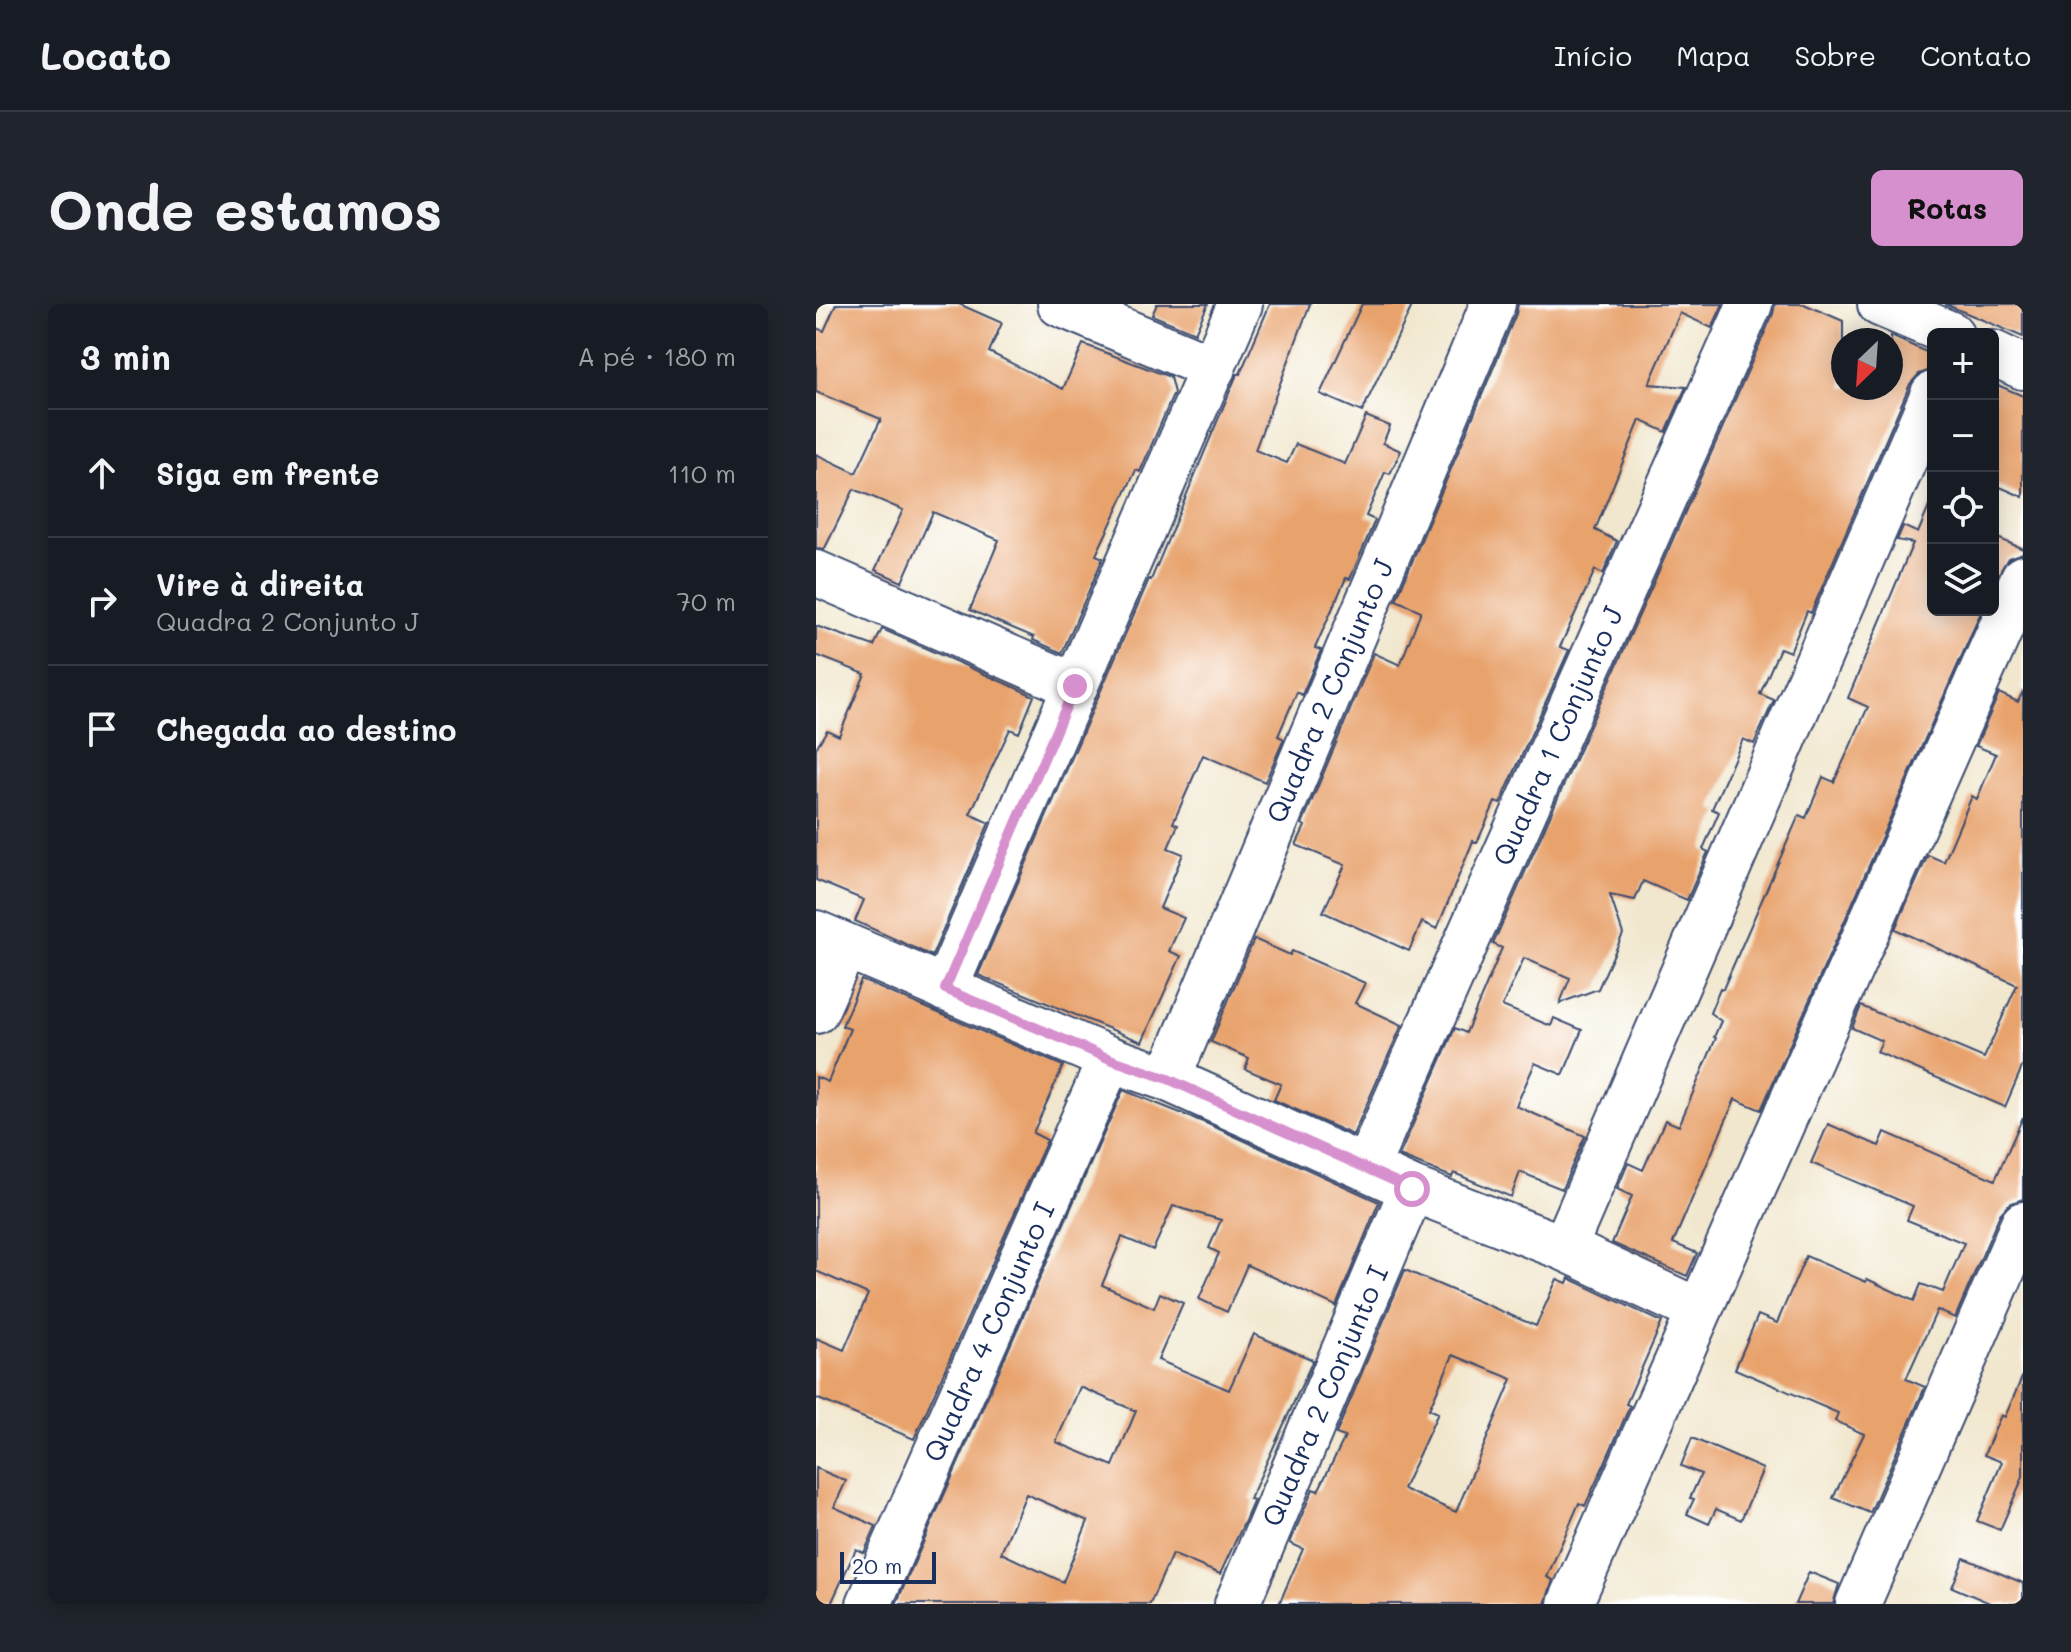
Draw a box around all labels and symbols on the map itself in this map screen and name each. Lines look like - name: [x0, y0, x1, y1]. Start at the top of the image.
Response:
- north arrow: [1831, 328, 1903, 400]
- street label: Quadra 2 Conjunto J: [1257, 553, 1401, 828]
- street label: Quadra 1 Conjunto J: [1484, 600, 1631, 871]
- route end: [1057, 668, 1093, 704]
- route start: [1394, 1171, 1430, 1207]
- street label: Quadra 4 Conjunto I: [915, 1196, 1062, 1467]
- street label: Quadra 2 Conjunto I: [1253, 1260, 1395, 1531]
- scale bar: [840, 1548, 936, 1584]

